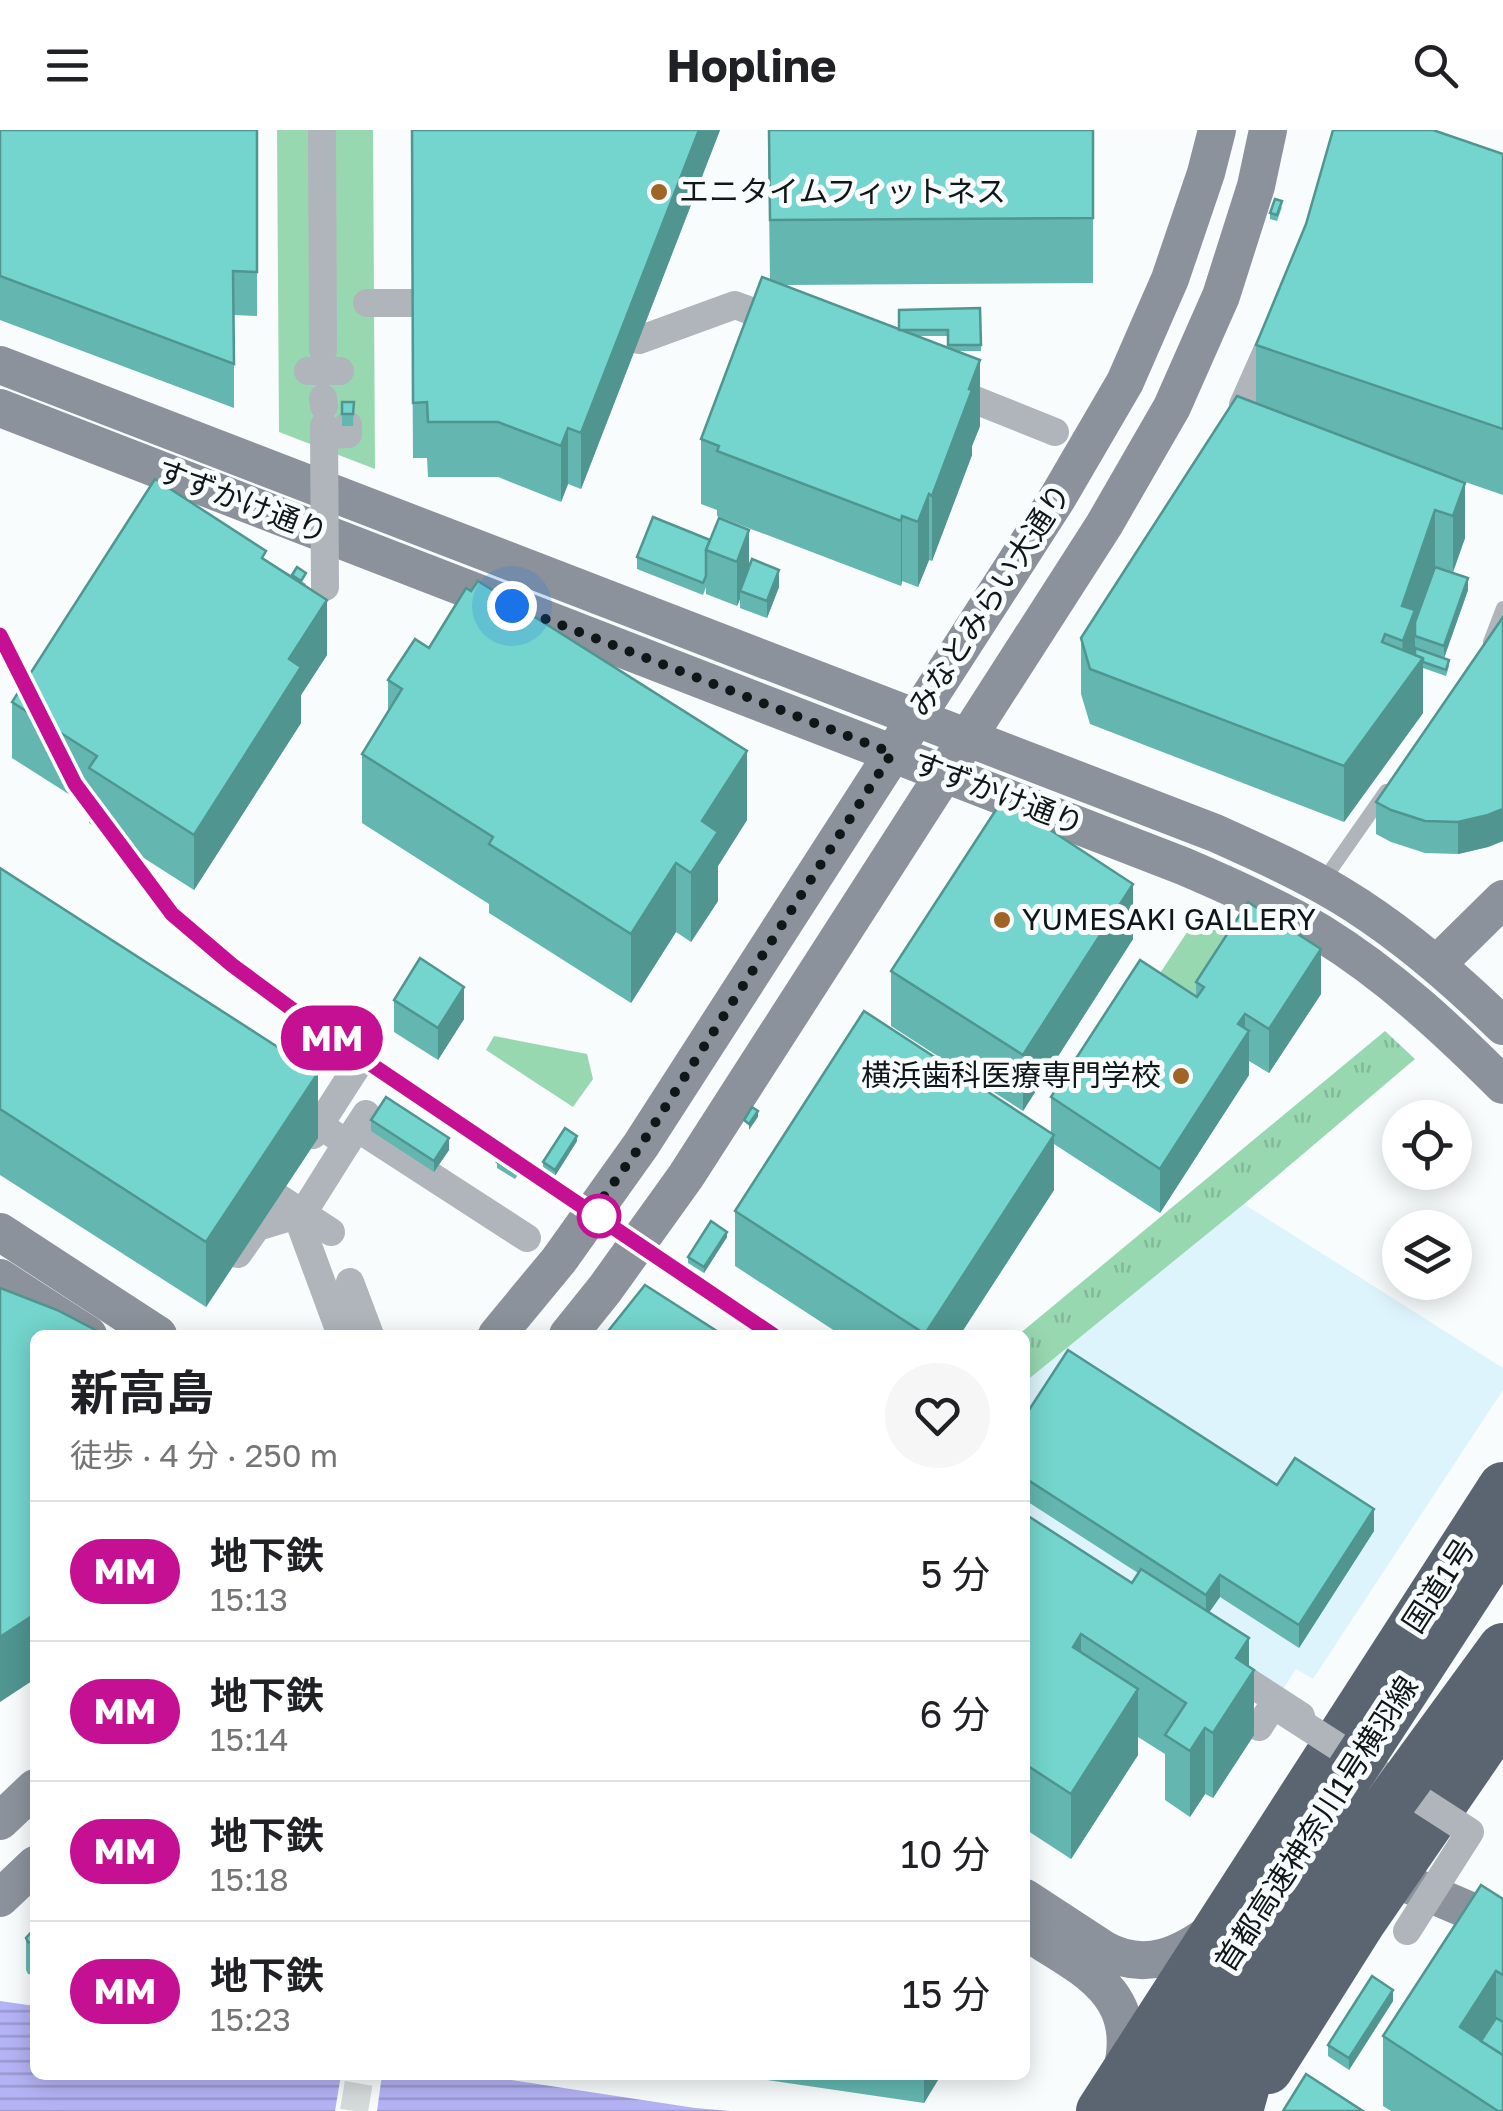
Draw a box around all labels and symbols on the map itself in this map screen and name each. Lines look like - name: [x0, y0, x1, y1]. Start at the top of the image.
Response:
- place label: エニタイムフィットネス: [679, 173, 1006, 209]
- marker: エニタイムフィットネス: [648, 181, 670, 203]
- street label: すずかけ通り: [152, 452, 333, 550]
- street label: みなとみらい大通り: [901, 476, 1078, 722]
- your location: [487, 581, 537, 631]
- street label: すずかけ通り: [908, 744, 1089, 842]
- place label: YUMESAKI GALLERY: [1022, 901, 1316, 937]
- marker: YUMESAKI GALLERY: [991, 909, 1013, 931]
- line badge: MM: [287, 1006, 377, 1070]
- place label: 横浜歯科医療専門学校: [861, 1057, 1161, 1093]
- marker: 横浜歯科医療専門学校: [1170, 1065, 1192, 1087]
- unlabelled marker: [578, 1195, 620, 1237]
- street label: 国道1号: [1395, 1532, 1482, 1639]
- street label: 首都高速神奈川1号横羽線: [1207, 1669, 1425, 1978]

